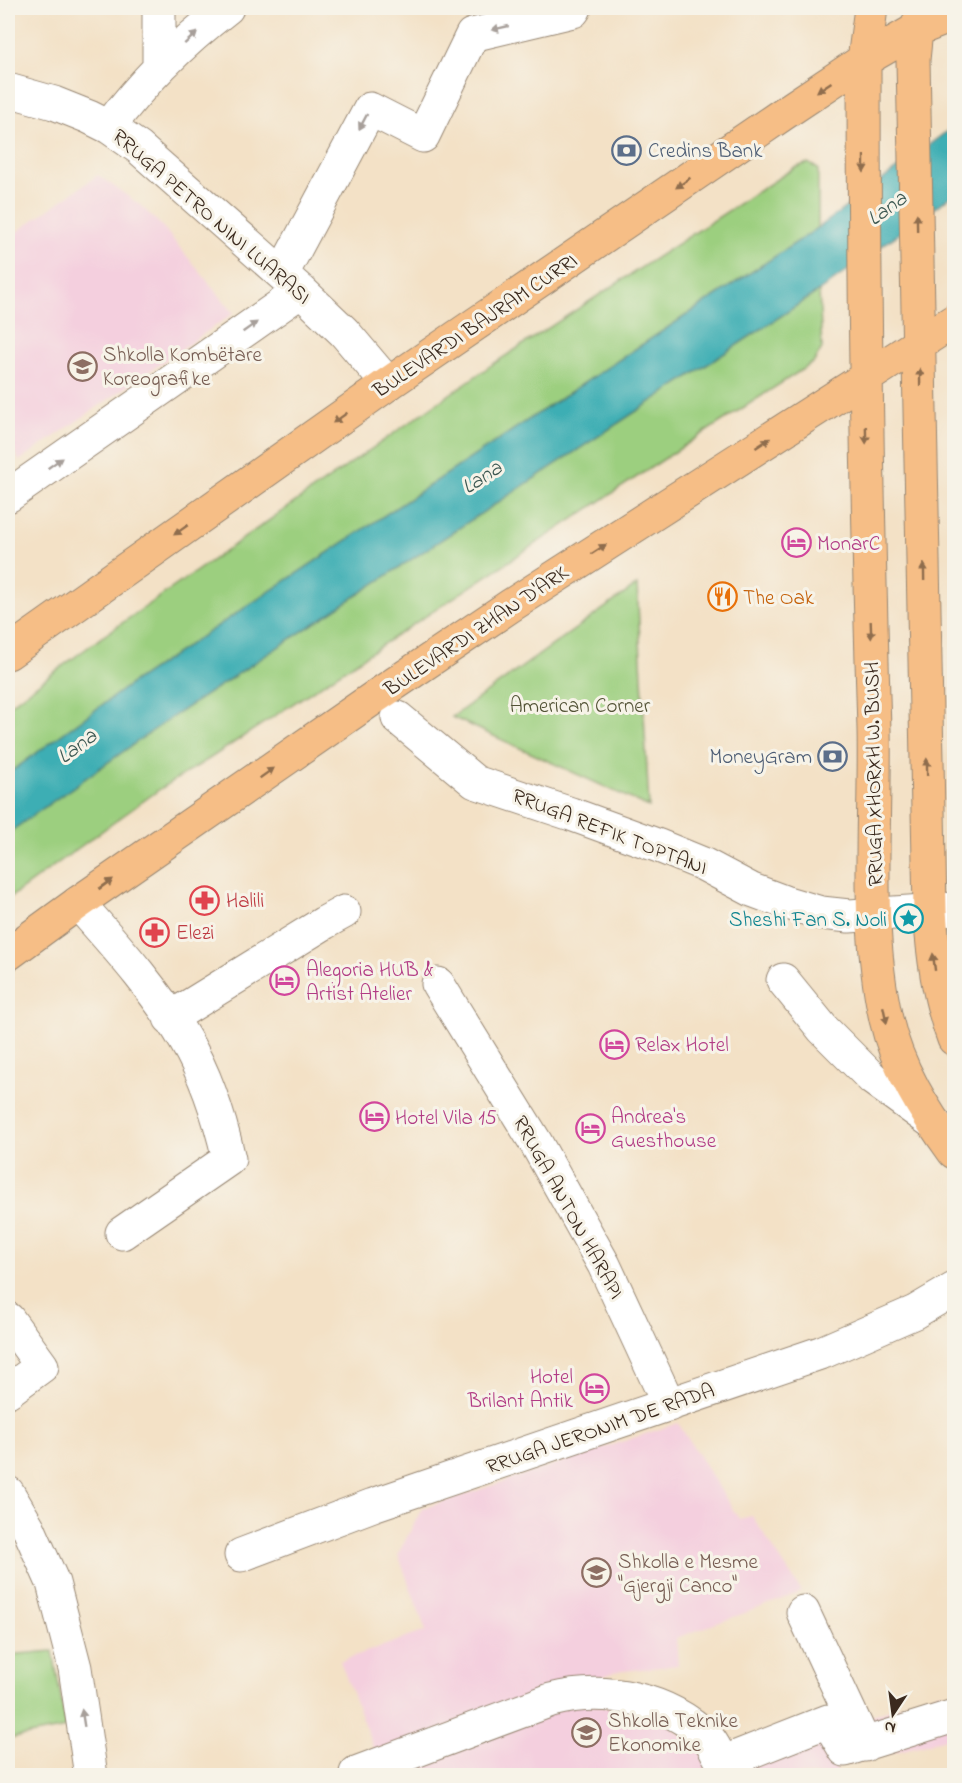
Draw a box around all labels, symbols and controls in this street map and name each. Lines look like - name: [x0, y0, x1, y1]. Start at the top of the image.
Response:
- one-way arrow: [491, 24, 509, 34]
- one-way arrow: [183, 32, 198, 45]
- one-way arrow: [816, 81, 832, 93]
- one-way arrow: [358, 114, 368, 131]
- street label: RRUGA PETRO NINI LUARASI: [105, 123, 317, 312]
- bank icon: Credins Bank: [611, 134, 643, 166]
- place label: Credins Bank: [648, 137, 763, 167]
- one-way arrow: [859, 154, 869, 173]
- one-way arrow: [674, 177, 691, 188]
- water label: Lana: [861, 183, 915, 235]
- one-way arrow: [912, 213, 922, 232]
- street label: BULEVARDI BAJRAM CURRI: [367, 247, 584, 407]
- one-way arrow: [241, 321, 257, 333]
- place label: Shkolla Kombëtare Koreografike: [103, 341, 262, 397]
- school or university icon: Shkolla Kombëtare Koreografike: [66, 350, 98, 382]
- one-way arrow: [916, 368, 925, 387]
- one-way arrow: [333, 412, 349, 424]
- one-way arrow: [861, 426, 871, 445]
- one-way arrow: [754, 437, 770, 449]
- water label: Lana: [456, 453, 510, 504]
- one-way arrow: [47, 457, 63, 469]
- one-way arrow: [173, 524, 189, 536]
- hotel icon: MonarC: [780, 527, 812, 559]
- place label: MonarC: [817, 530, 880, 560]
- one-way arrow: [590, 543, 607, 554]
- street label: BULEVARDI ZHAN D'ARK: [378, 558, 576, 705]
- one-way arrow: [919, 563, 929, 582]
- restaurant icon: The Oak: [706, 581, 738, 613]
- place label: The Oak: [743, 584, 815, 614]
- one-way arrow: [866, 621, 876, 640]
- street label: RRUGA XHORXH W. BUSH: [858, 661, 892, 887]
- park label: American Corner: [510, 692, 651, 722]
- water label: Lana: [51, 721, 105, 773]
- bank icon: MoneyGram: [817, 740, 849, 772]
- place label: MoneyGram: [710, 743, 812, 775]
- one-way arrow: [923, 758, 932, 777]
- one-way arrow: [259, 768, 275, 779]
- street label: RRUGA REFIK TOPTANI: [507, 782, 711, 884]
- one-way arrow: [98, 878, 114, 890]
- pharmacy icon: Halili: [189, 884, 221, 916]
- place label: Halili: [226, 887, 264, 917]
- place icon: Sheshi Fan S. Noli: [892, 903, 924, 935]
- place label: Sheshi Fan S. Noli: [729, 906, 887, 936]
- pharmacy icon: Elezi: [139, 916, 171, 948]
- place label: Elezi: [176, 919, 214, 949]
- one-way arrow: [930, 953, 939, 972]
- place label: Alegoria HUB & Artist Atelier: [306, 956, 434, 1010]
- hotel icon: Alegoria HUB & Artist Atelier: [269, 965, 301, 997]
- one-way arrow: [881, 1005, 890, 1024]
- hotel icon: Relax Hotel: [598, 1028, 630, 1060]
- place label: Relax Hotel: [635, 1031, 729, 1061]
- hotel icon: Hotel Vila 15: [358, 1101, 390, 1133]
- place label: Andrea's Guesthouse: [611, 1103, 717, 1157]
- place label: Hotel Vila 15: [395, 1104, 497, 1134]
- street label: RRUGA ANTON HARAPI: [504, 1111, 630, 1305]
- hotel icon: Andrea's Guesthouse: [574, 1112, 606, 1144]
- place label: Hotel Brilant Antik: [467, 1363, 574, 1417]
- hotel icon: Hotel Brilant Antik: [578, 1372, 610, 1404]
- street label: RRUGA JERONIM DE RADA: [482, 1377, 719, 1483]
- place label: Shkolla e Mesme "Gjergji Canco": [618, 1548, 758, 1604]
- school or university icon: Shkolla e Mesme "Gjergji Canco": [581, 1557, 613, 1589]
- north arrow: [863, 1684, 923, 1744]
- place label: Shkolla Teknike Ekonomike: [608, 1707, 739, 1761]
- one-way arrow: [78, 1708, 87, 1727]
- text: N: [882, 1714, 898, 1740]
- school or university icon: Shkolla Teknike Ekonomike: [571, 1716, 603, 1748]

